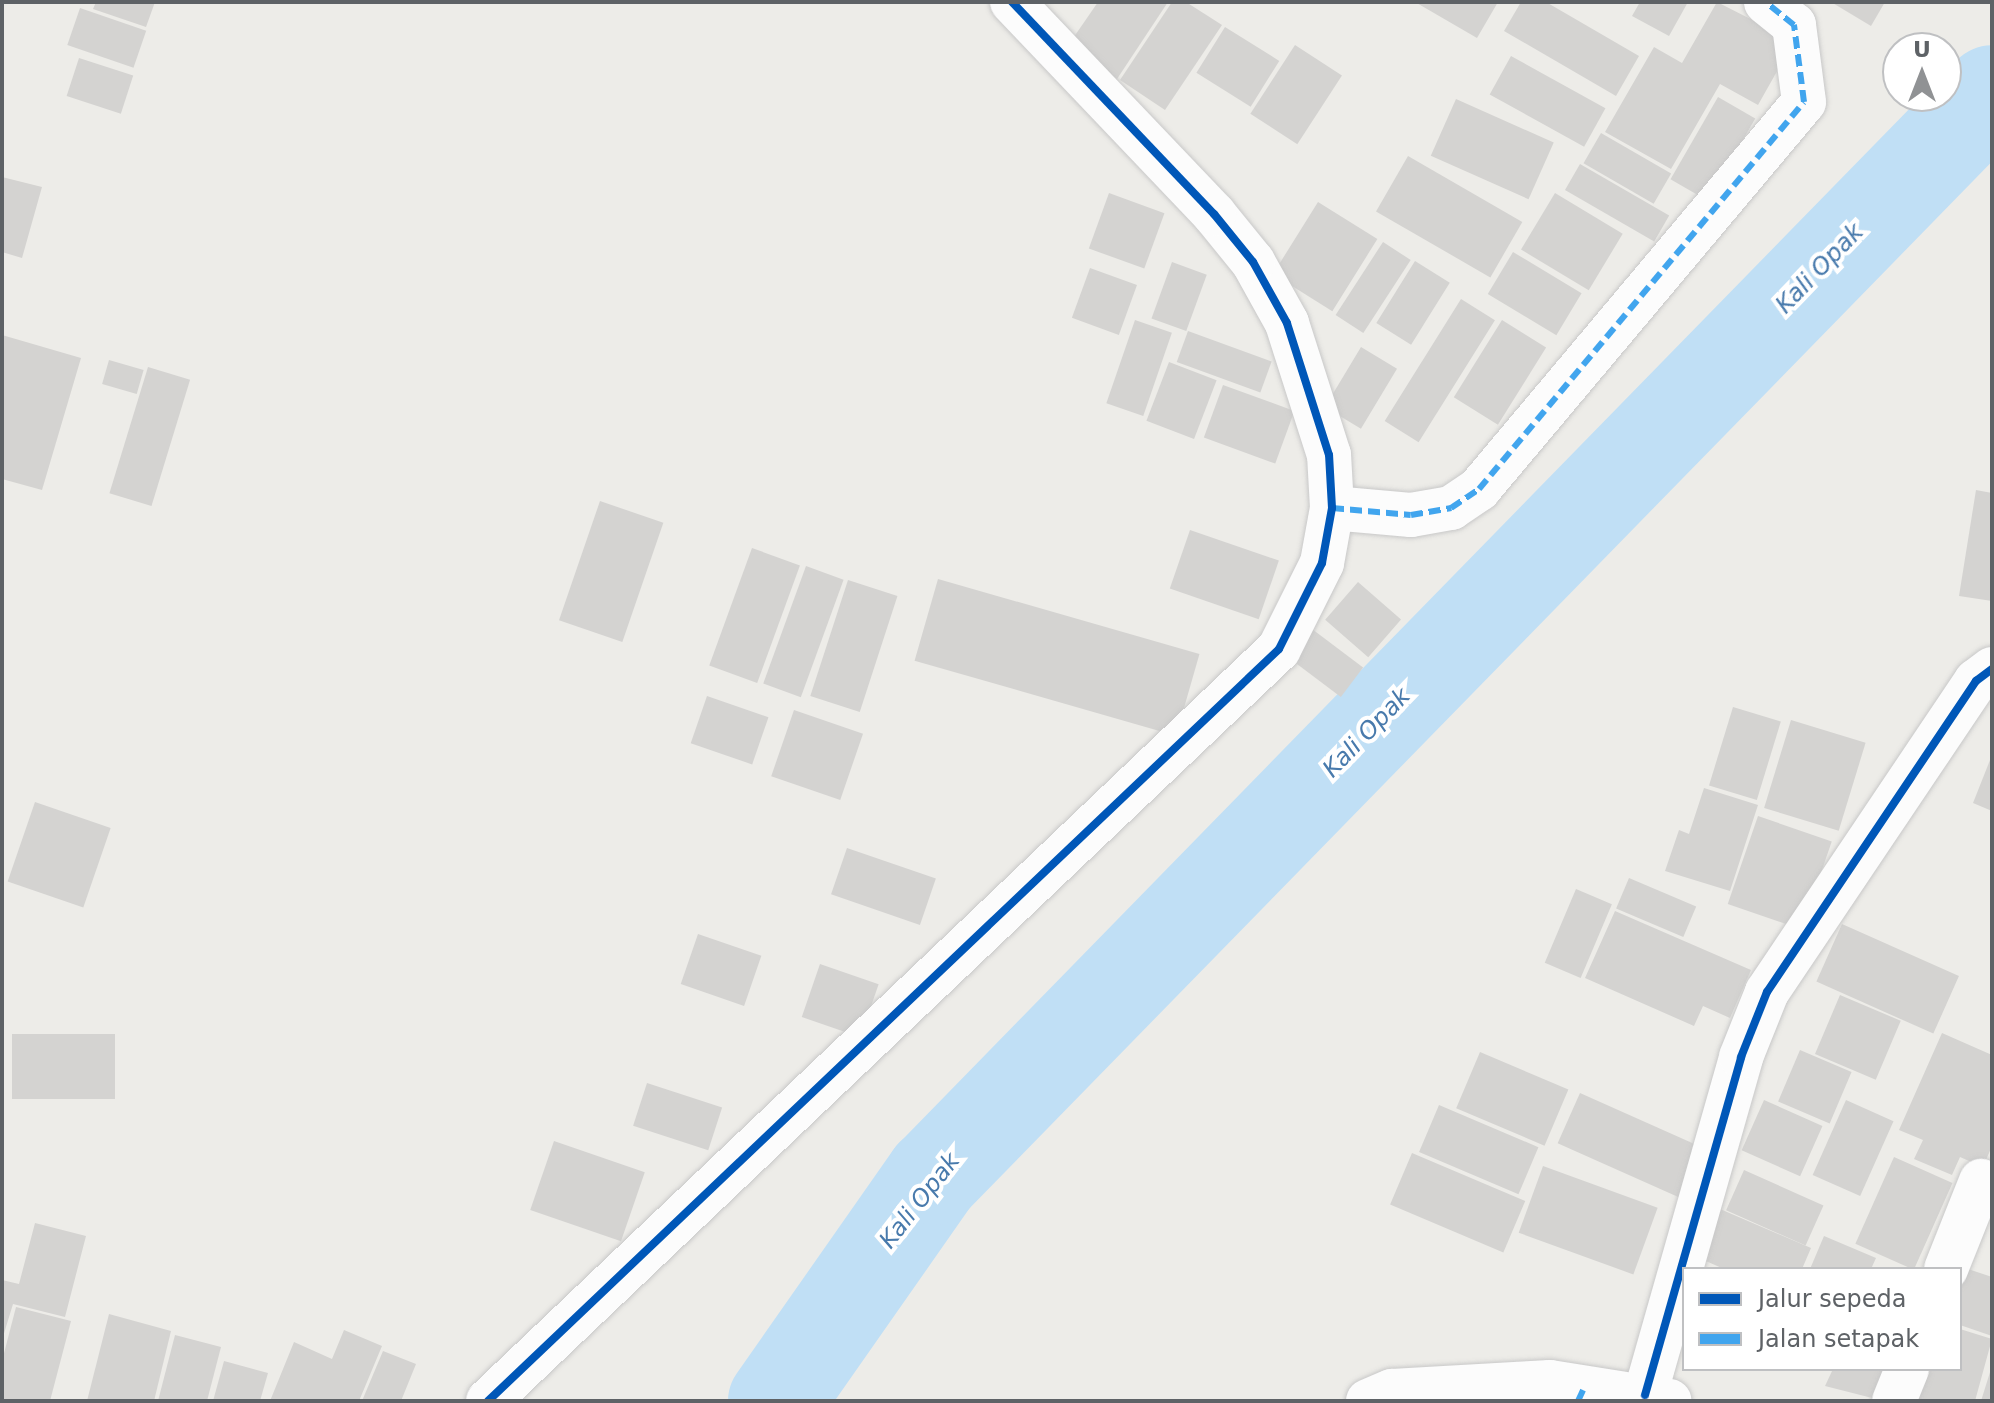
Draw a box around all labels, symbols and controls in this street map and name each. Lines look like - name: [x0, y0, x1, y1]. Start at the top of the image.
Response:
- north arrow: [1882, 32, 1962, 112]
- text: U: [1913, 37, 1931, 62]
- water label: Kali Opak: [1770, 218, 1870, 320]
- water label: Kali Opak: [1317, 682, 1417, 784]
- water label: Kali Opak: [874, 1147, 966, 1255]
- legend: [1682, 1267, 1962, 1371]
- text: Jalur sepeda: [1758, 1285, 1906, 1313]
- text: Jalan setapak: [1758, 1325, 1919, 1353]

